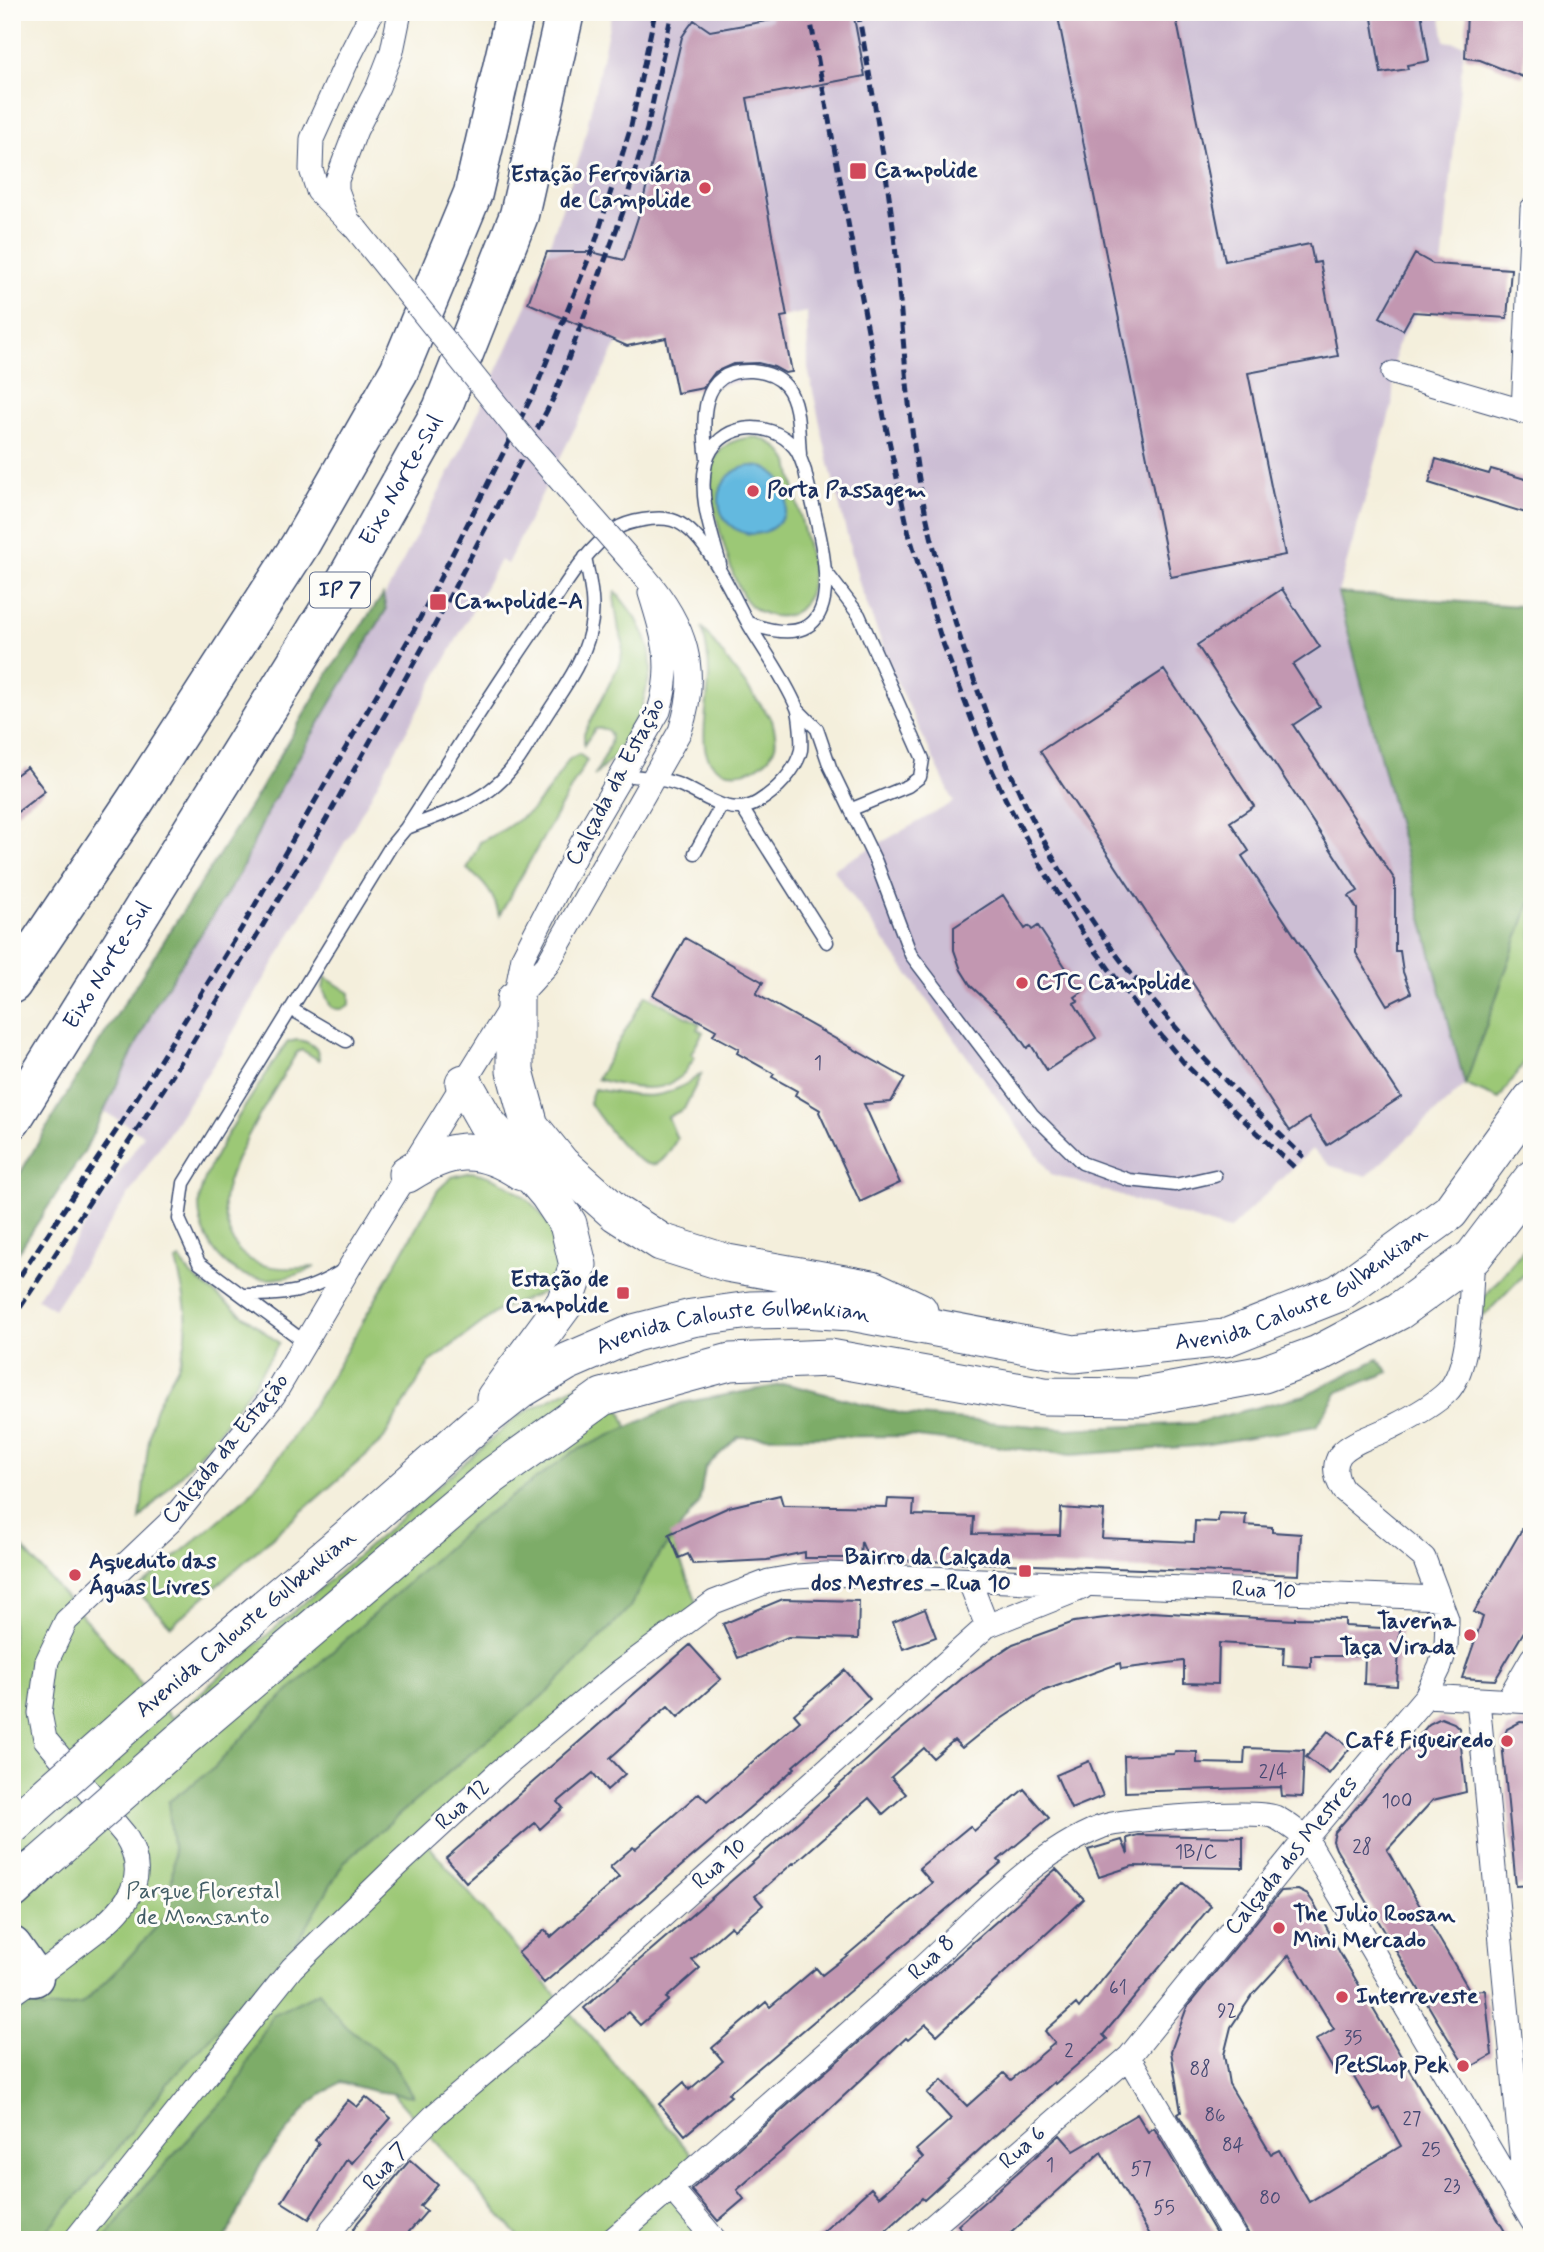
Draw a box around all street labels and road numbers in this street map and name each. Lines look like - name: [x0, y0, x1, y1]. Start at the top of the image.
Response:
- street label: Eixo Norte-Sul: [353, 410, 451, 551]
- road number: IP 7: [310, 572, 370, 608]
- street label: Calçada da Estação: [559, 693, 673, 871]
- street label: Eixo Norte-Sul: [57, 896, 159, 1035]
- street label: Avenida Calouste Gulbenkian: [1173, 1218, 1434, 1358]
- street label: Avenida Calouste Gulbenkian: [591, 1294, 873, 1363]
- street label: Calçada da Estação: [156, 1367, 296, 1531]
- street label: Avenida Calouste Gulbenkian: [129, 1523, 363, 1725]
- street label: Rua 10: [1231, 1575, 1297, 1607]
- street label: Calçada dos Mestres: [1218, 1770, 1366, 1942]
- street label: Rua 12: [429, 1773, 497, 1837]
- street label: Rua 10: [686, 1831, 754, 1897]
- street label: Rua 8: [902, 1929, 962, 1987]
- street label: Rua 6: [993, 2119, 1053, 2177]
- street label: Rua 7: [356, 2136, 416, 2198]

